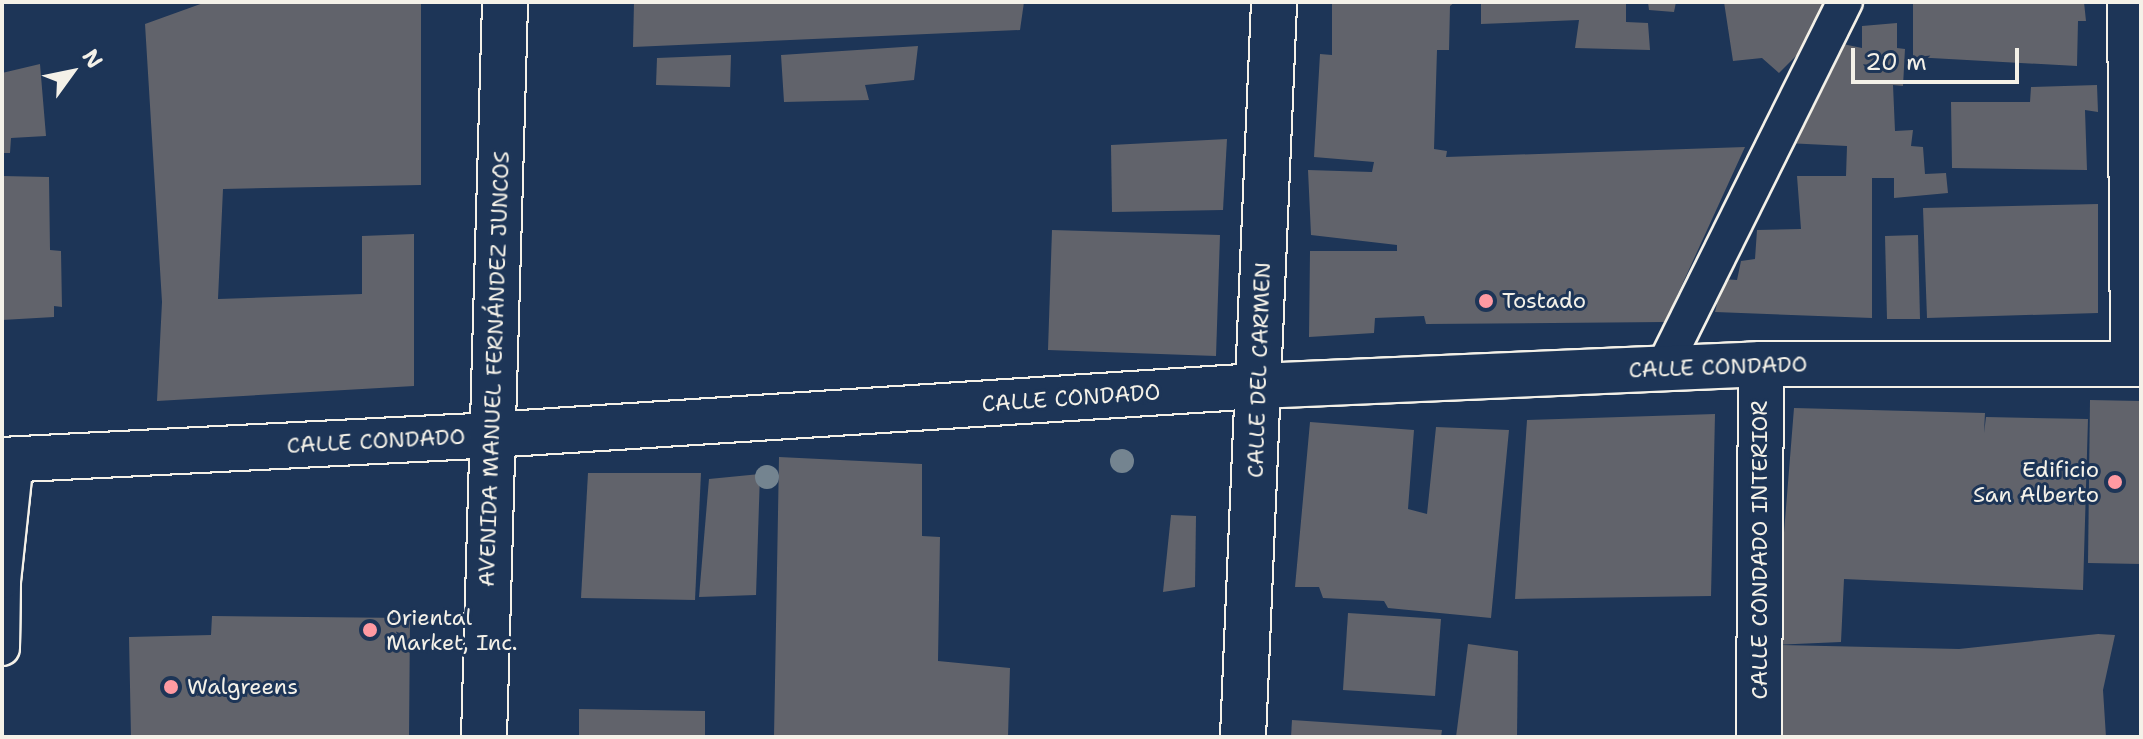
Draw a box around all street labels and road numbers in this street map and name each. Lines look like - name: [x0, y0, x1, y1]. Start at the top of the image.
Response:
- street label: AVENIDA MANUEL FERNÁNDEZ JUNCOS: [473, 151, 515, 587]
- street label: CALLE DEL CARMEN: [1242, 262, 1276, 478]
- street label: CALLE CONDADO: [1628, 351, 1808, 383]
- street label: CALLE CONDADO: [981, 379, 1161, 417]
- street label: CALLE CONDADO INTERIOR: [1747, 401, 1773, 699]
- street label: CALLE CONDADO: [286, 423, 466, 459]

